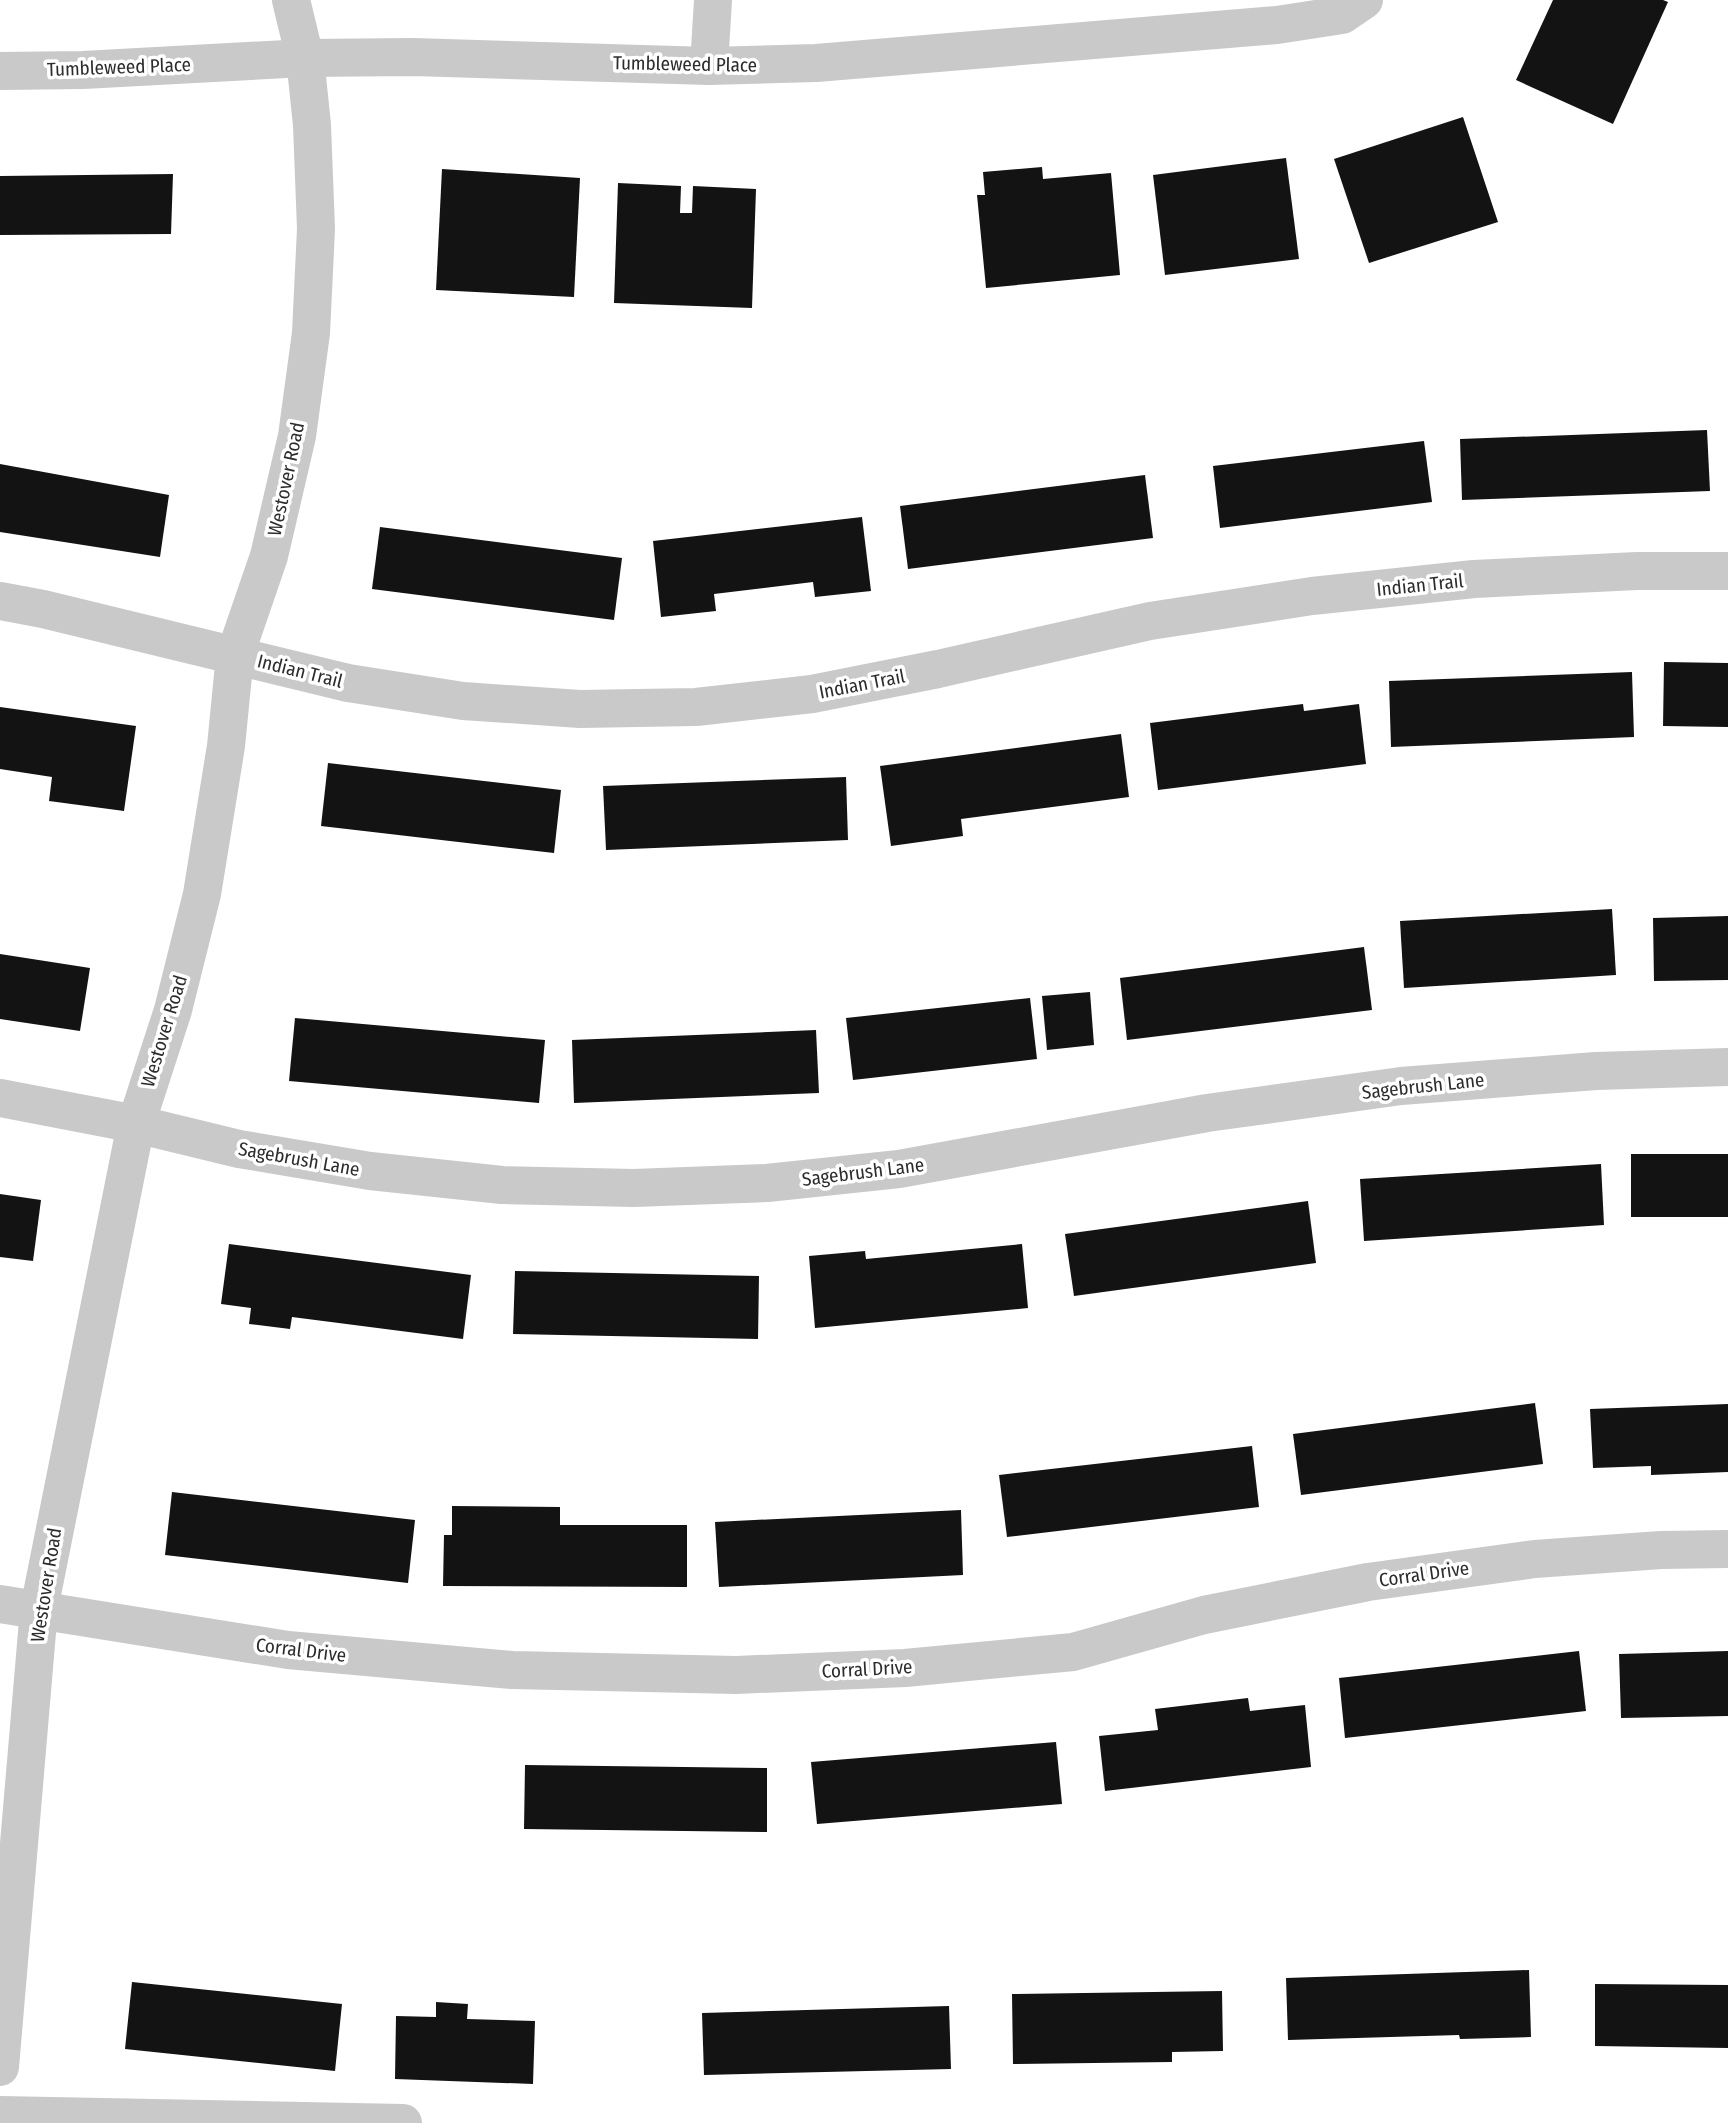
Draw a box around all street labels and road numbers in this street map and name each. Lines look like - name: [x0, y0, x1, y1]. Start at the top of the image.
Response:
- street label: Tumbleweed Place: [613, 51, 757, 77]
- street label: Tumbleweed Place: [47, 53, 191, 81]
- street label: Westover Road: [263, 420, 309, 538]
- street label: Indian Trail: [1375, 569, 1465, 601]
- street label: Indian Trail: [255, 649, 345, 693]
- street label: Indian Trail: [817, 664, 907, 704]
- street label: Westover Road: [136, 972, 192, 1090]
- street label: Sagebrush Lane: [1361, 1068, 1485, 1104]
- street label: Sagebrush Lane: [237, 1137, 361, 1181]
- street label: Sagebrush Lane: [801, 1153, 925, 1191]
- street label: Westover Road: [26, 1526, 66, 1644]
- street label: Corral Drive: [1377, 1556, 1471, 1592]
- street label: Corral Drive: [255, 1633, 347, 1667]
- street label: Corral Drive: [821, 1655, 913, 1683]

